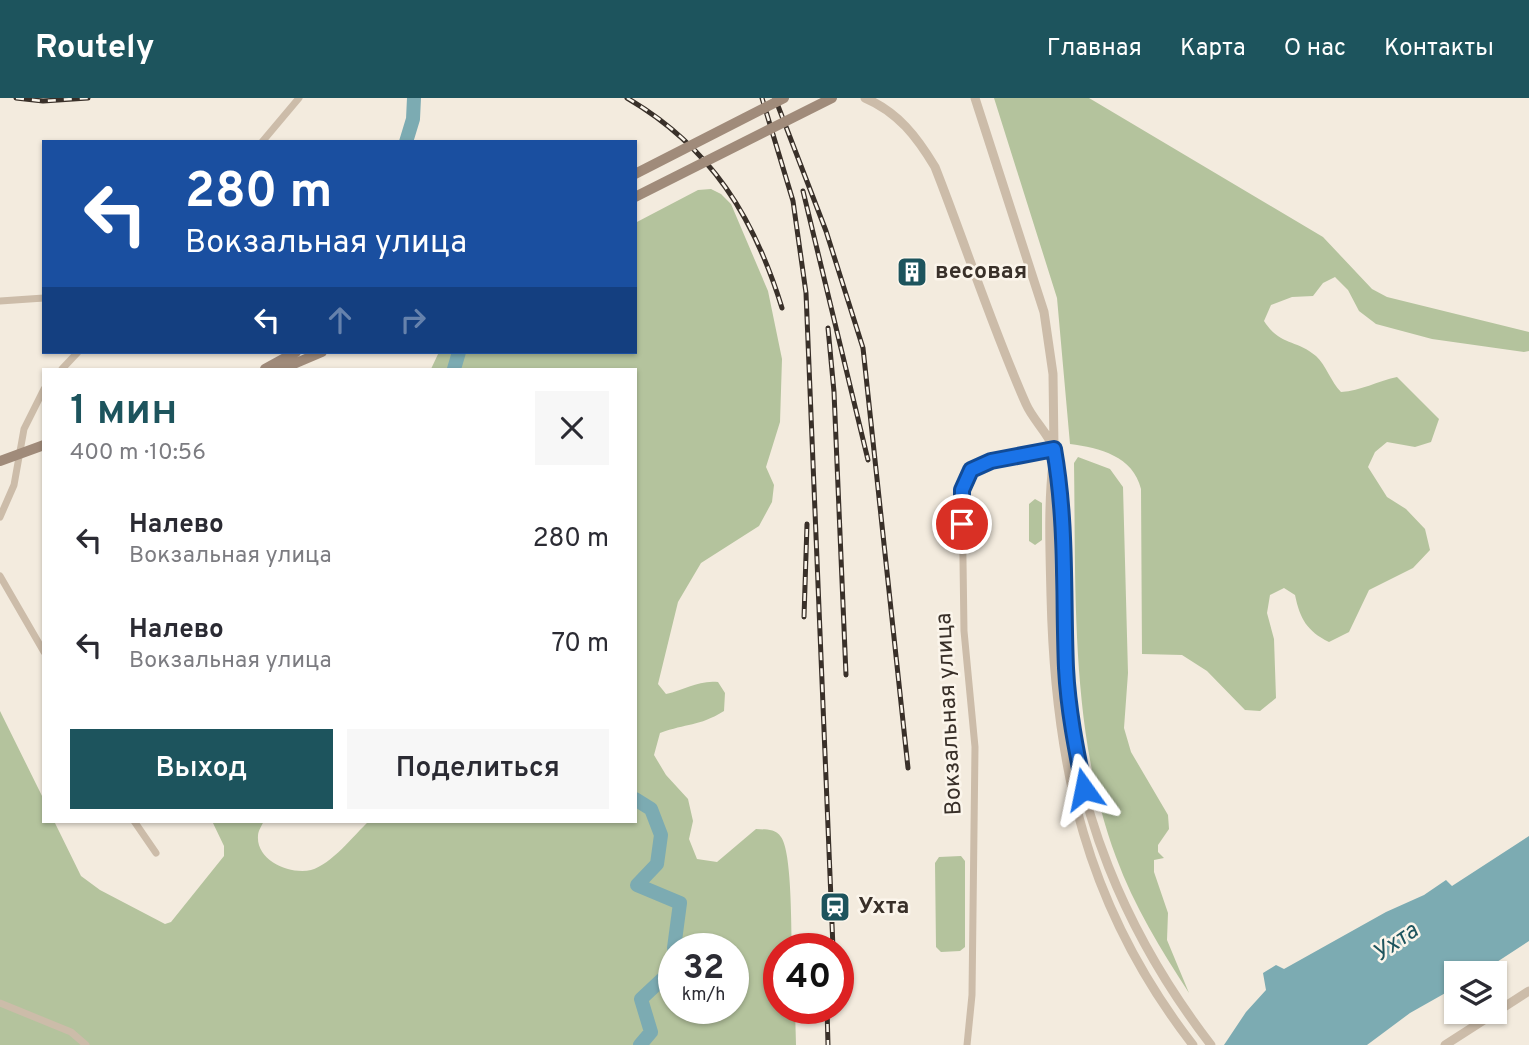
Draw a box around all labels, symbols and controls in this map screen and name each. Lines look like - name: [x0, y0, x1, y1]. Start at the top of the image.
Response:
- text: Routely: [35, 28, 154, 70]
- text: Главная: [1047, 34, 1142, 64]
- text: Карта: [1180, 34, 1246, 64]
- text: О нас: [1284, 34, 1346, 64]
- text: Контакты: [1384, 34, 1494, 64]
- text: 280 m: [185, 163, 332, 225]
- icon: left: [70, 168, 161, 259]
- text: Вокзальная улица: [185, 224, 467, 264]
- building icon: весовая: [895, 255, 929, 289]
- place label: весовая: [935, 258, 1027, 287]
- icon: left: [248, 301, 286, 339]
- icon: ahead: [321, 301, 359, 339]
- icon: right: [394, 301, 432, 339]
- text: 1 мин: [70, 386, 177, 439]
- button: close: [535, 391, 609, 465]
- text: 400 m · 10:56: [70, 439, 206, 468]
- pin: [932, 494, 992, 554]
- icon: arrive: [943, 505, 981, 543]
- text: Налево: [129, 509, 224, 542]
- icon: left: [70, 521, 108, 559]
- text: 280 m: [533, 523, 609, 556]
- text: Вокзальная улица: [129, 542, 332, 571]
- street label: Вокзальная улица: [930, 612, 970, 816]
- text: Налево: [129, 614, 224, 647]
- icon: left: [70, 626, 108, 664]
- text: 70 m: [551, 628, 609, 661]
- text: Вокзальная улица: [129, 647, 332, 676]
- button: Выход: [70, 729, 333, 809]
- button: Поделиться: [347, 729, 609, 809]
- position arrow: [1047, 752, 1121, 826]
- station icon: Ухта: [818, 890, 852, 924]
- place label: Ухта: [858, 893, 909, 922]
- water label: Ухта: [1367, 916, 1425, 969]
- speed limit sign: 40: [763, 933, 854, 1024]
- text: 32: [683, 947, 724, 991]
- map controls: [1444, 961, 1507, 1024]
- button: layers: [1444, 961, 1507, 1024]
- text: km/h: [682, 984, 725, 1007]

